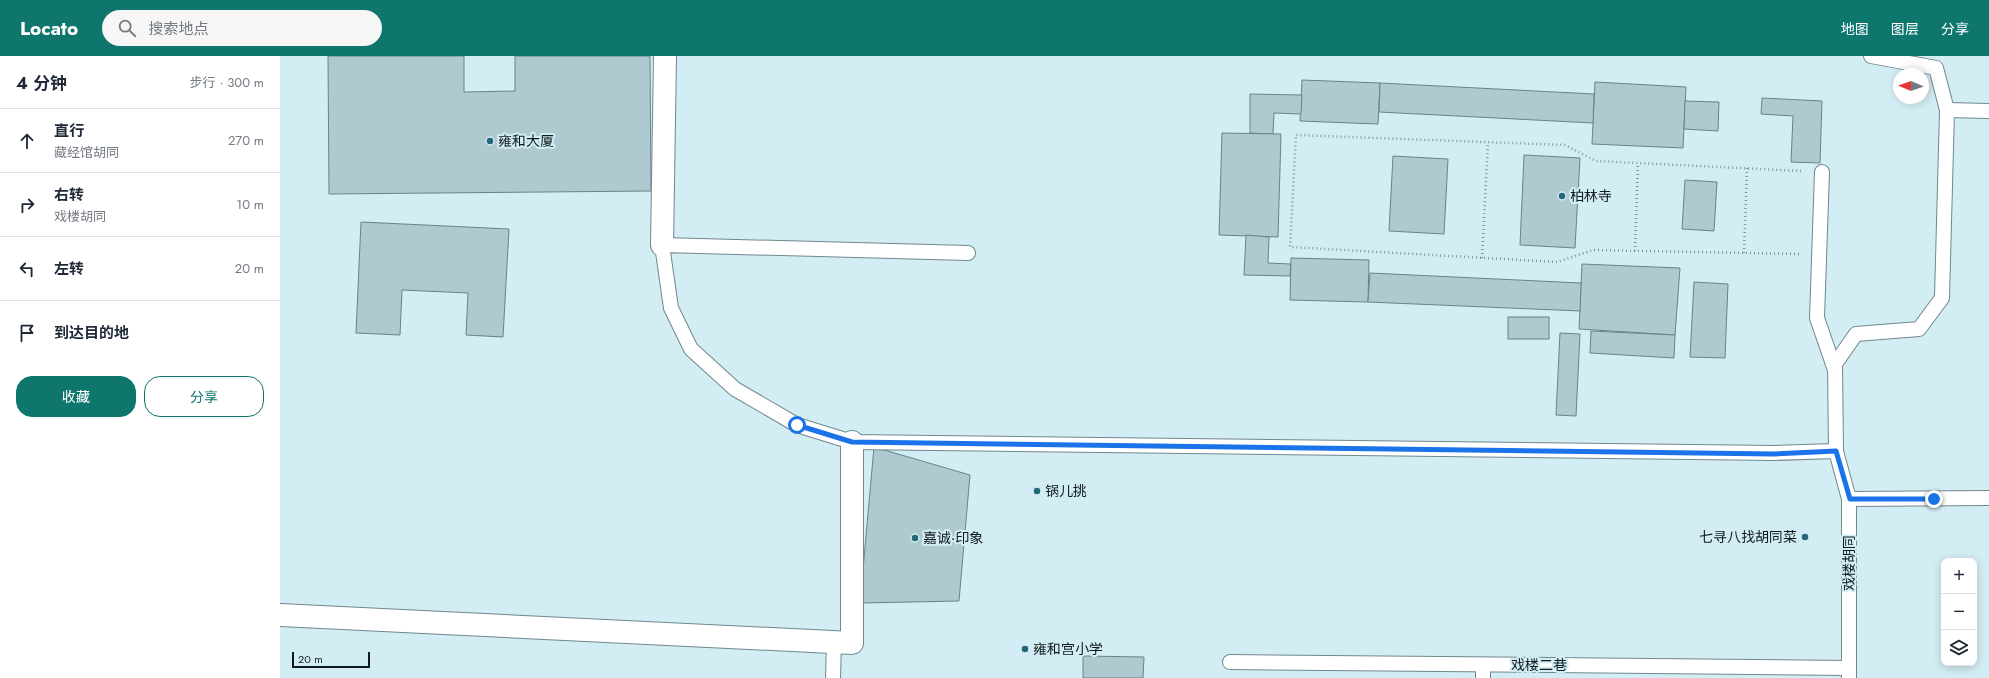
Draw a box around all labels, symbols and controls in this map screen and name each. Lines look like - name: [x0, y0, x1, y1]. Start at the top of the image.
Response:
- search box: [102, 10, 382, 46]
- text: Locato: [20, 15, 78, 42]
- icon: search: [116, 17, 138, 39]
- text: 搜索地点: [148, 18, 208, 40]
- text: 地图: [1841, 19, 1869, 39]
- text: 图层: [1891, 19, 1919, 39]
- text: 分享: [1941, 19, 1969, 39]
- north arrow: [1893, 68, 1929, 104]
- text: 4 分钟: [16, 71, 67, 95]
- text: 步行 · 300 m: [190, 73, 264, 92]
- text: 直行: [54, 120, 84, 142]
- icon: ahead: [16, 130, 38, 152]
- text: 270 m: [228, 131, 264, 150]
- place label: 雍和大厦: [498, 131, 554, 151]
- marker: 雍和大厦: [485, 136, 495, 146]
- text: 藏经馆胡同: [54, 143, 119, 162]
- text: 右转: [54, 184, 84, 206]
- place label: 柏林寺: [1570, 186, 1612, 206]
- marker: 柏林寺: [1557, 191, 1567, 201]
- icon: right: [16, 194, 38, 216]
- text: 10 m: [236, 195, 264, 214]
- text: 戏楼胡同: [54, 207, 106, 226]
- icon: left: [16, 258, 38, 280]
- text: 左转: [54, 258, 84, 280]
- text: 20 m: [235, 259, 264, 278]
- icon: arrive: [16, 322, 38, 344]
- text: 到达目的地: [54, 322, 129, 344]
- button: 收藏: [16, 376, 136, 417]
- button: 分享: [144, 376, 264, 417]
- route start: [788, 416, 806, 434]
- place label: 锅儿挑: [1045, 481, 1087, 501]
- marker: 锅儿挑: [1032, 486, 1042, 496]
- route end: [1925, 490, 1943, 508]
- place label: 七寻八找胡同菜: [1699, 527, 1797, 547]
- place label: 嘉诚·印象: [923, 528, 983, 548]
- marker: 七寻八找胡同菜: [1800, 532, 1810, 542]
- marker: 嘉诚·印象: [910, 533, 920, 543]
- street label: 戏楼胡同: [1839, 535, 1859, 591]
- map controls: [1941, 558, 1977, 666]
- button: +: [1941, 558, 1977, 594]
- button: −: [1941, 594, 1977, 630]
- button: layers: [1941, 630, 1977, 666]
- place label: 雍和宫小学: [1033, 639, 1103, 659]
- marker: 雍和宫小学: [1020, 644, 1030, 654]
- scale bar: [292, 650, 370, 669]
- text: 20 m: [298, 651, 323, 667]
- street label: 戏楼二巷: [1511, 655, 1567, 675]

